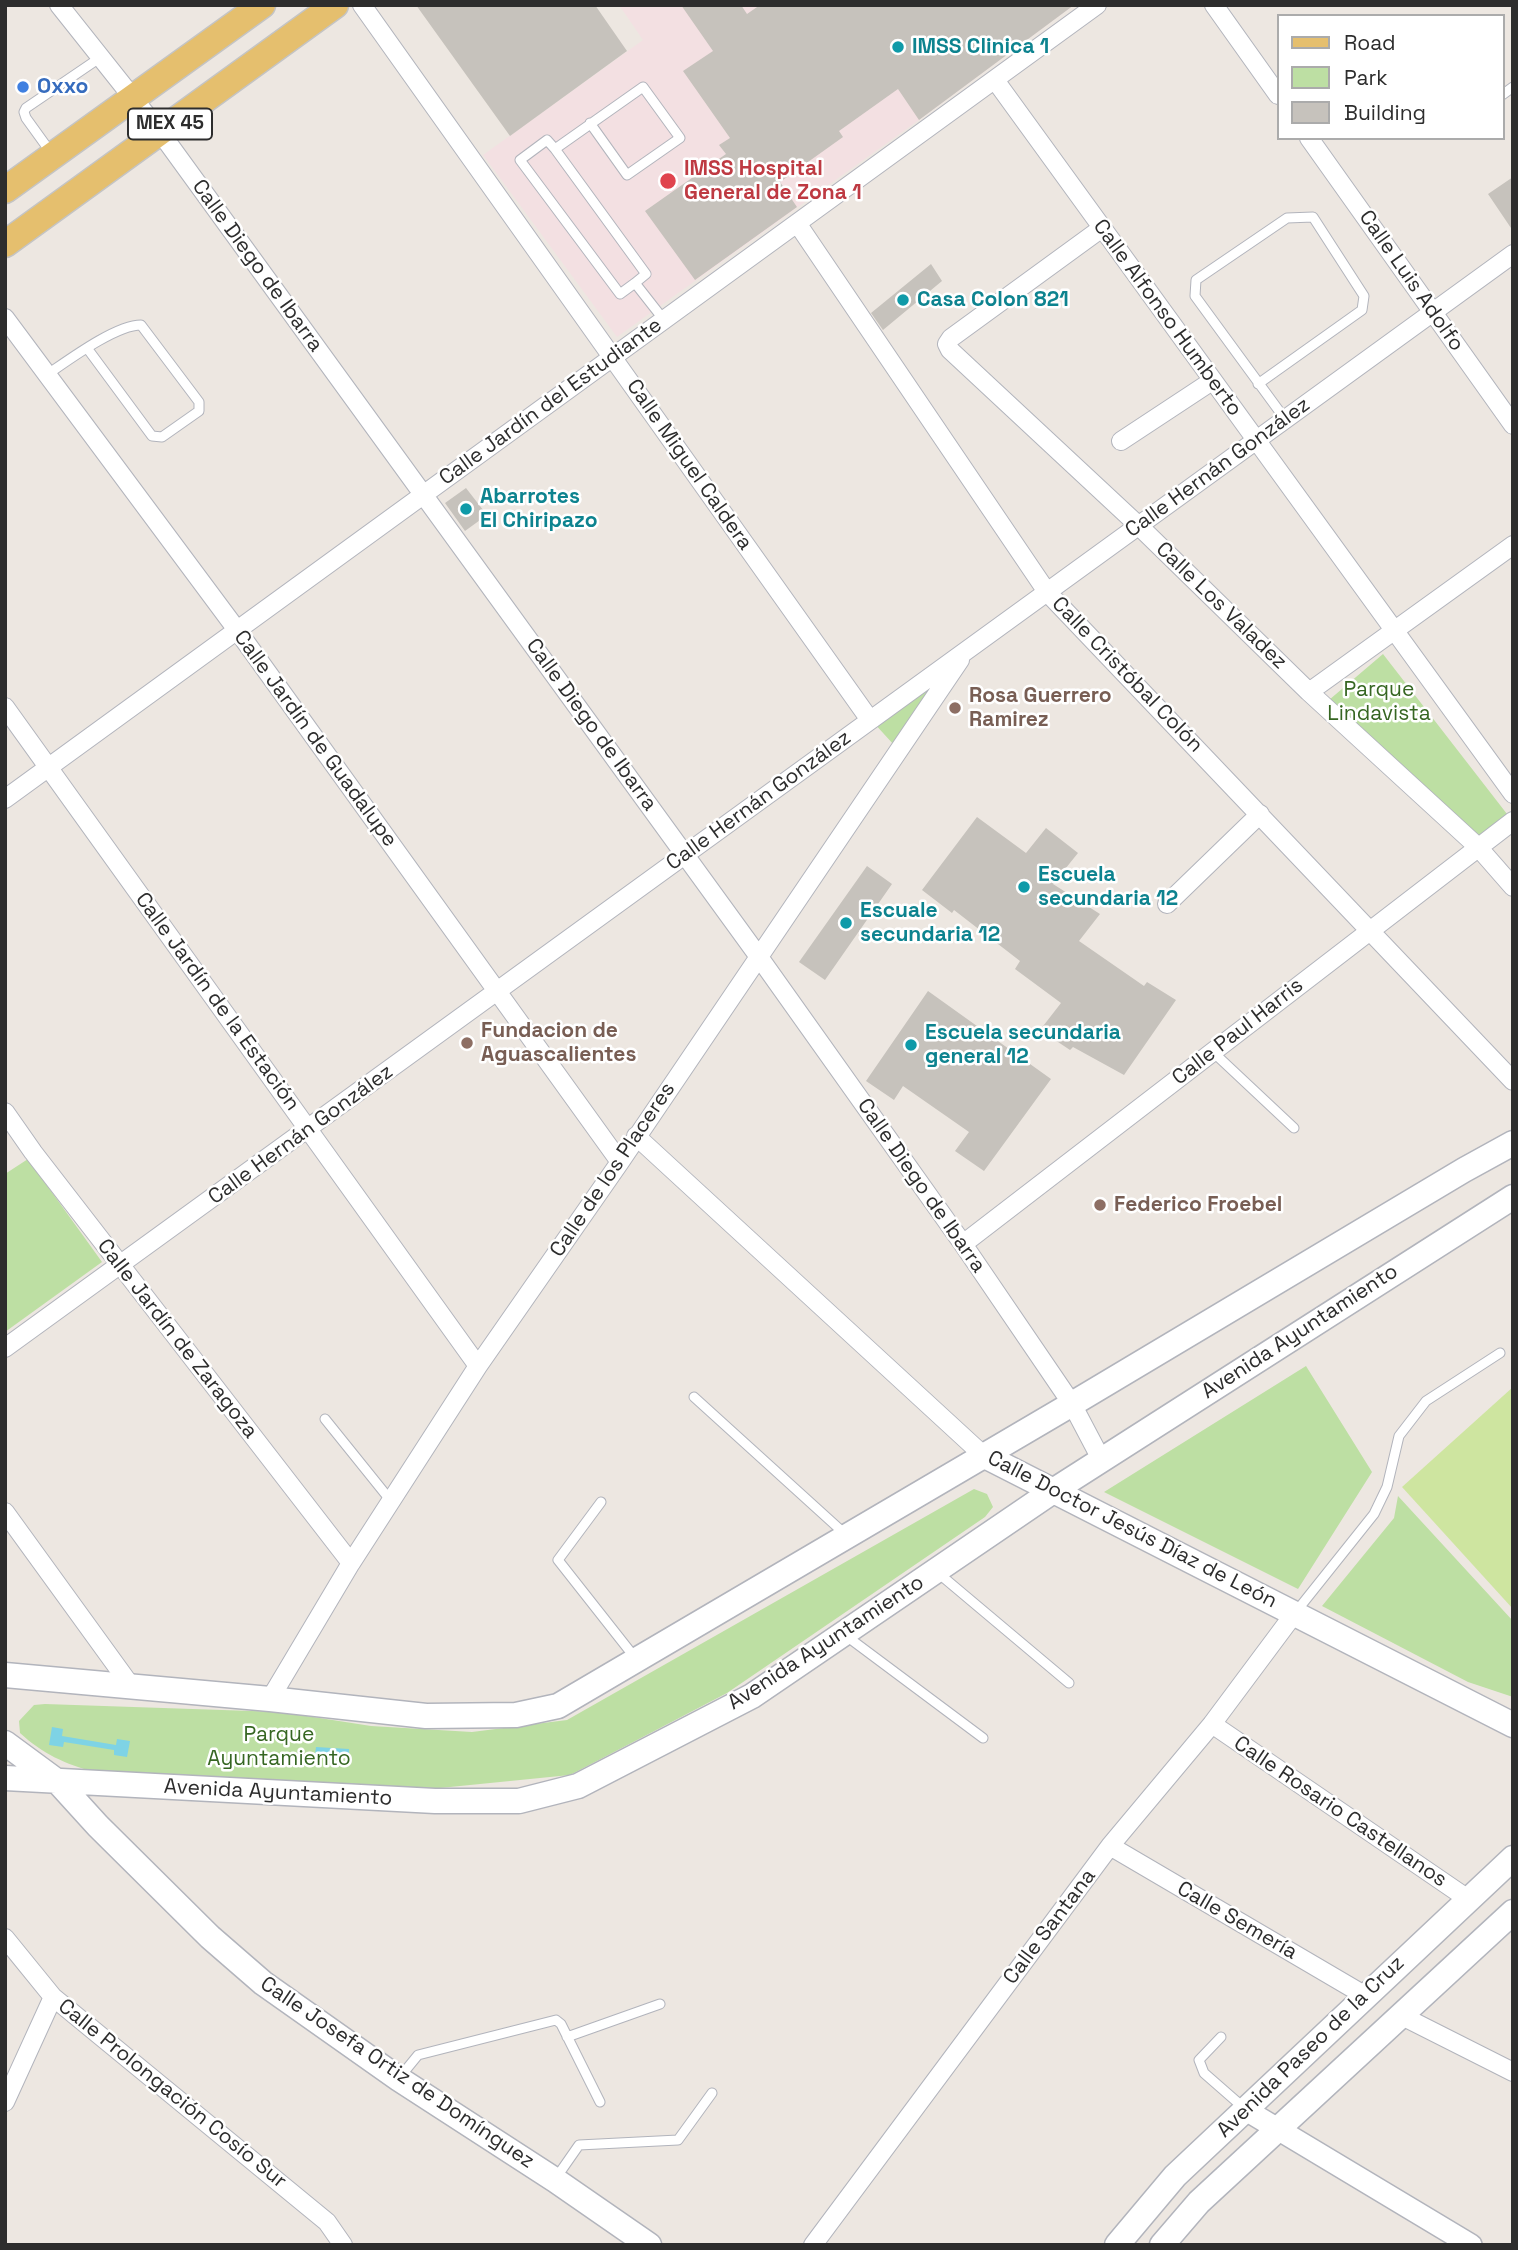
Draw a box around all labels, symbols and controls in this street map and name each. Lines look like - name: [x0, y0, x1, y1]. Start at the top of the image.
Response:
- legend: [1276, 14, 1504, 140]
- text: Road: [1344, 29, 1396, 56]
- place label: IMSS Clinica 1: [912, 34, 1049, 60]
- marker: IMSS Clinica 1: [890, 39, 906, 55]
- text: Park: [1344, 64, 1388, 91]
- place label: Oxxo: [37, 74, 88, 100]
- marker: Oxxo: [15, 79, 31, 95]
- text: Building: [1344, 99, 1426, 126]
- road number: MEX 45: [128, 108, 212, 140]
- place label: IMSS Hospital General de Zona 1: [684, 156, 862, 206]
- marker: IMSS Hospital General de Zona 1: [658, 171, 678, 191]
- street label: Calle Diego de Ibarra: [186, 175, 328, 357]
- street label: Calle Luis Adolfo: [1353, 206, 1469, 356]
- street label: Calle Alfonso Humberto: [1087, 215, 1247, 421]
- place label: Casa Colon 821: [917, 287, 1069, 313]
- marker: Casa Colon 821: [895, 292, 911, 308]
- street label: Calle Jardín del Estudiante: [435, 313, 667, 491]
- street label: Calle Miguel Caldera: [621, 375, 757, 555]
- street label: Calle Hernán González: [1121, 393, 1315, 543]
- place label: Abarrotes El Chiripazo: [480, 484, 598, 534]
- marker: Abarrotes El Chiripazo: [458, 501, 474, 517]
- street label: Calle Los Valadez: [1150, 537, 1292, 675]
- street label: Calle Cristóbal Colón: [1046, 592, 1208, 758]
- street label: Calle Jardín de Guadalupe: [228, 626, 402, 852]
- street label: Calle Diego de Ibarra: [520, 634, 662, 816]
- park label: Parque Lindavista: [1327, 677, 1431, 727]
- place label: Rosa Guerrero Ramirez: [969, 683, 1112, 733]
- marker: Rosa Guerrero Ramirez: [947, 700, 963, 716]
- street label: Calle Hernán González: [662, 726, 856, 876]
- place label: Escuela secundaria 12: [1038, 862, 1178, 912]
- marker: Escuela secundaria 12: [1016, 879, 1032, 895]
- street label: Calle Jardín de la Estación: [129, 888, 305, 1116]
- place label: Escuale secundaria 12: [860, 898, 1000, 948]
- marker: Escuale secundaria 12: [838, 915, 854, 931]
- street label: Calle Paul Harris: [1168, 973, 1308, 1091]
- place label: Fundacion de Aguascalientes: [481, 1018, 636, 1068]
- place label: Escuela secundaria general 12: [925, 1020, 1121, 1070]
- marker: Fundacion de Aguascalientes: [459, 1035, 475, 1051]
- marker: Escuela secundaria general 12: [903, 1037, 919, 1053]
- street label: Calle Hernán González: [204, 1060, 398, 1210]
- street label: Calle de los Placeres: [545, 1078, 681, 1262]
- street label: Calle Diego de Ibarra: [851, 1094, 991, 1278]
- place label: Federico Froebel: [1114, 1192, 1282, 1218]
- marker: Federico Froebel: [1092, 1197, 1108, 1213]
- street label: Calle Jardín de Zaragoza: [91, 1234, 263, 1444]
- street label: Avenida Ayuntamiento: [1197, 1259, 1403, 1405]
- street label: Calle Doctor Jesús Díaz de León: [983, 1446, 1281, 1614]
- street label: Avenida Ayuntamiento: [723, 1570, 929, 1716]
- park label: Parque Ayuntamiento: [207, 1722, 351, 1772]
- street label: Calle Rosario Castellanos: [1229, 1731, 1451, 1893]
- street label: Avenida Ayuntamiento: [163, 1774, 393, 1812]
- street label: Calle Santana: [998, 1864, 1102, 1990]
- street label: Calle Semería: [1172, 1876, 1302, 1966]
- street label: Avenida Paseo de la Cruz: [1212, 1951, 1410, 2143]
- street label: Calle Josefa Ortiz de Domínguez: [255, 1972, 539, 2174]
- street label: Calle Prolongación Cosío Sur: [53, 1994, 291, 2194]

